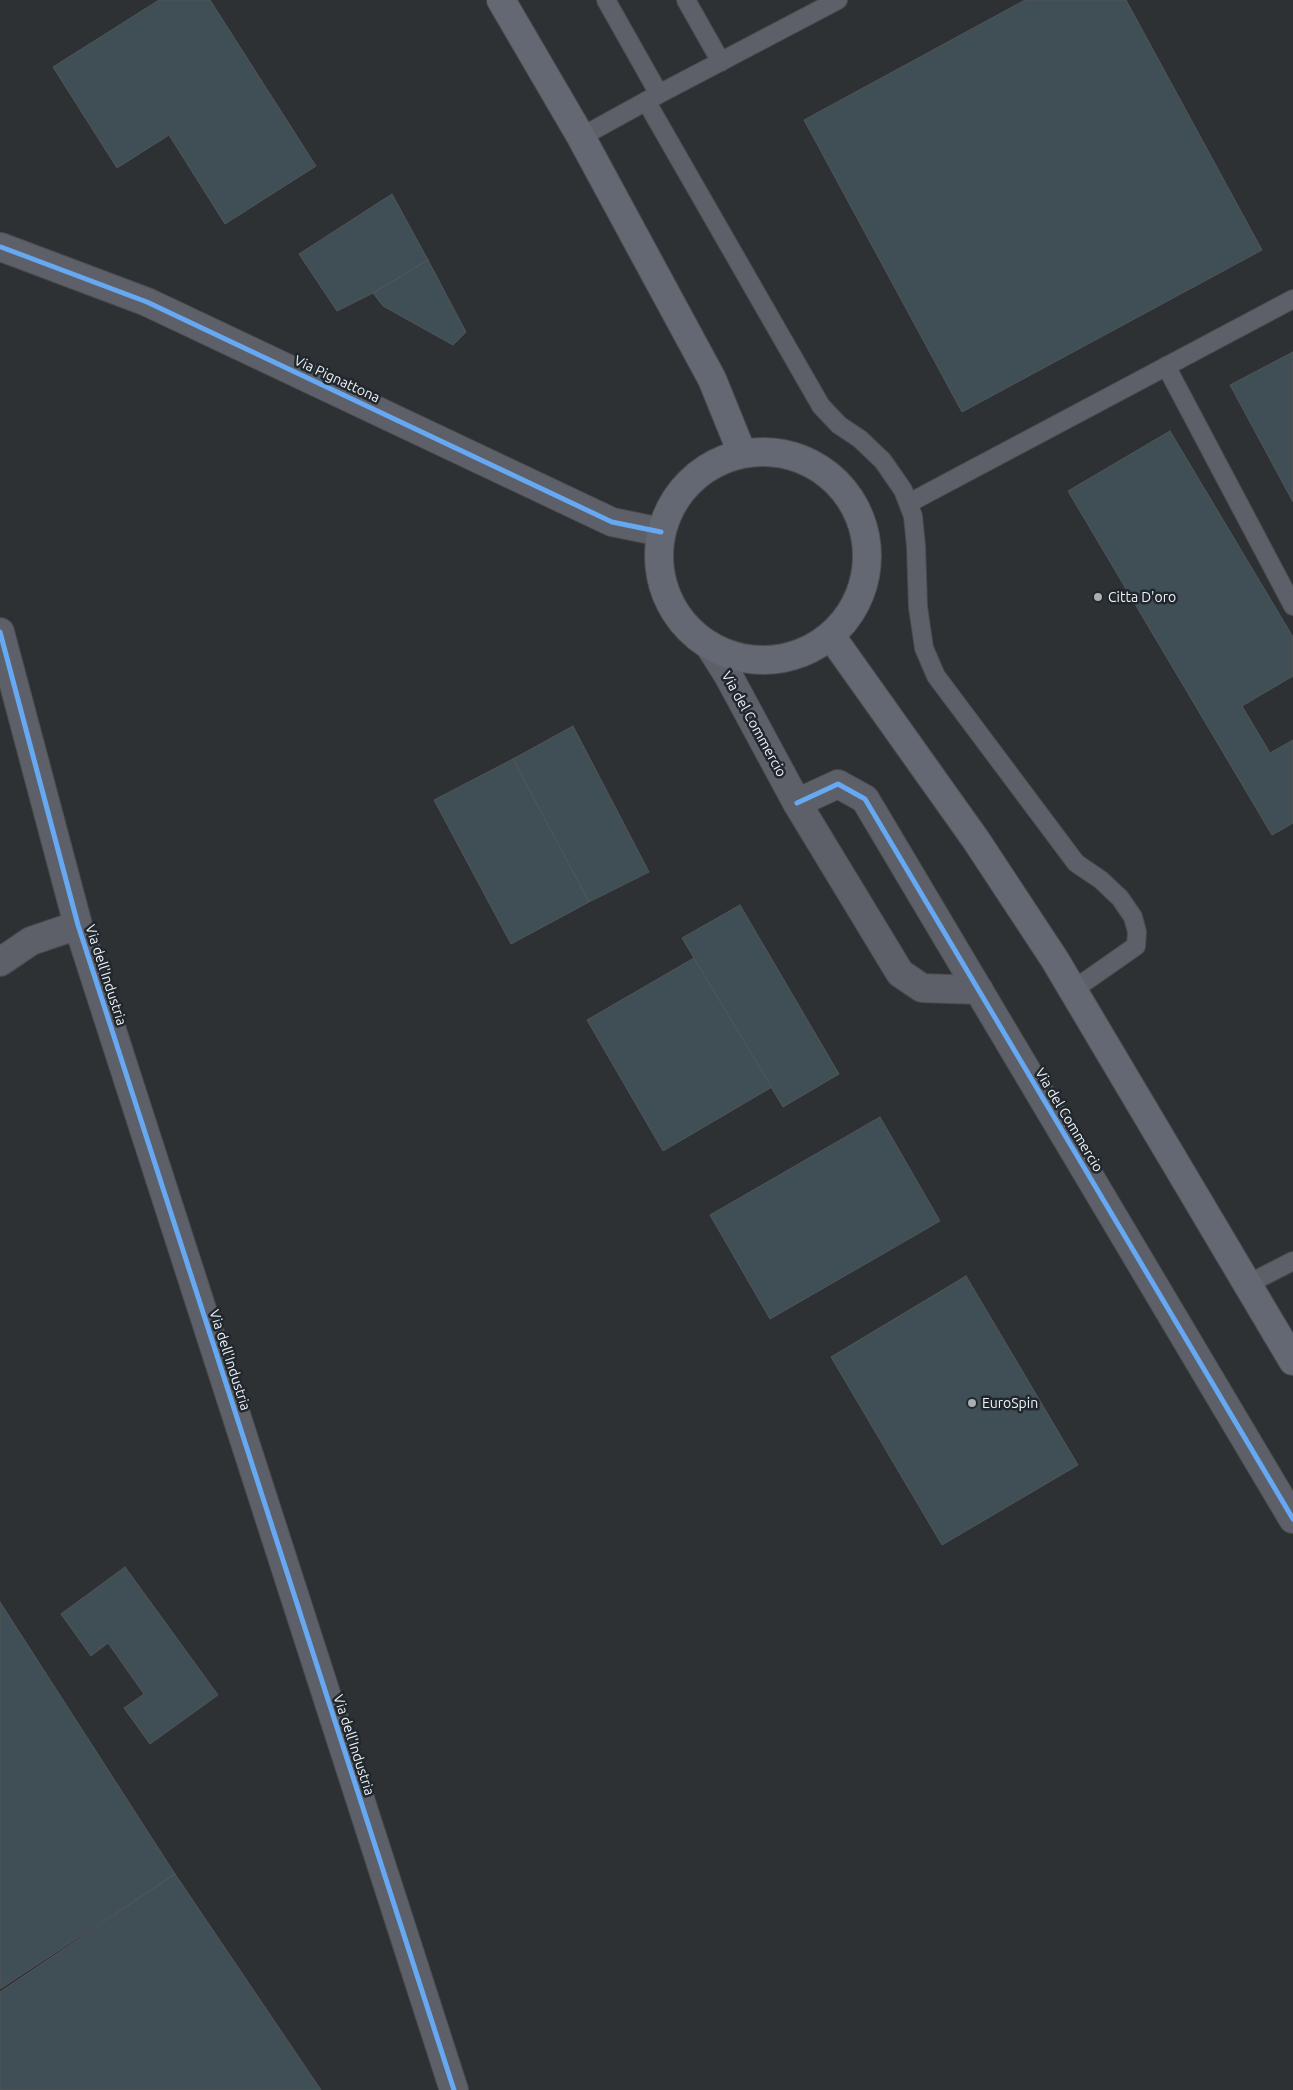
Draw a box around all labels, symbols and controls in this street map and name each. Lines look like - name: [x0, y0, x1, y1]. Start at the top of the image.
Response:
- street label: Via Pignattona: [292, 352, 382, 406]
- place label: Citta D'oro: [1108, 589, 1176, 605]
- marker: Citta D'oro: [1092, 591, 1104, 603]
- street label: Via del Commercio: [718, 668, 790, 780]
- street label: Via dell'Industria: [82, 922, 130, 1028]
- street label: Via del Commercio: [1031, 1065, 1107, 1175]
- street label: Via dell'Industria: [206, 1307, 254, 1413]
- place label: EuroSpin: [982, 1395, 1038, 1411]
- marker: EuroSpin: [966, 1397, 978, 1409]
- street label: Via dell'Industria: [330, 1692, 378, 1798]

